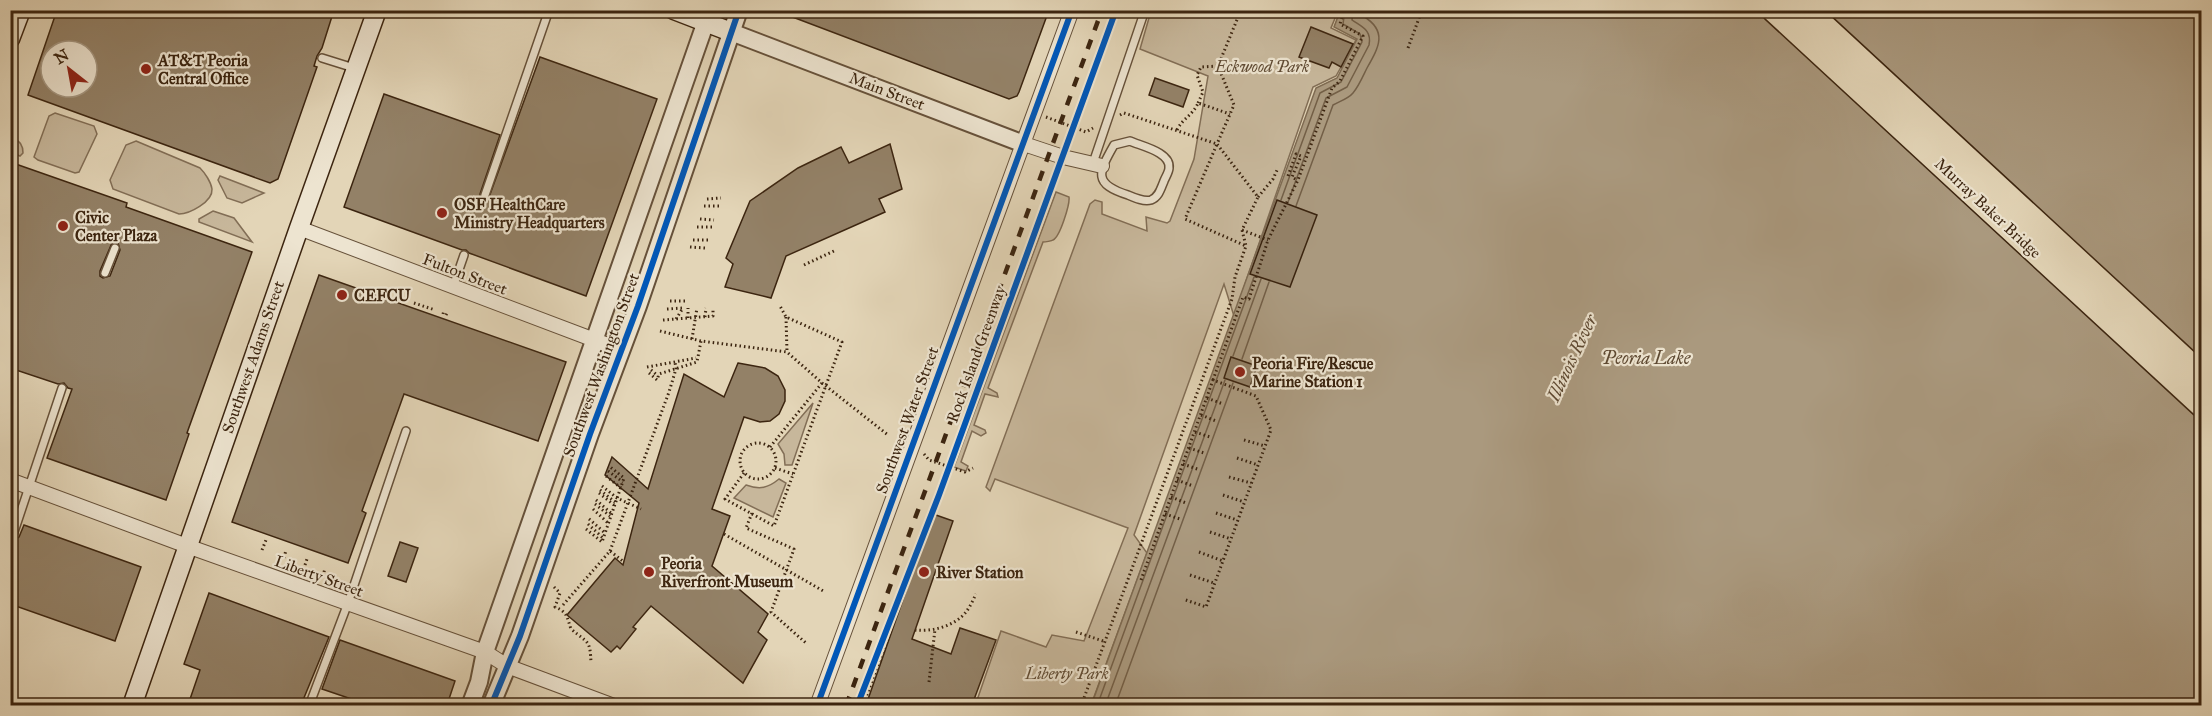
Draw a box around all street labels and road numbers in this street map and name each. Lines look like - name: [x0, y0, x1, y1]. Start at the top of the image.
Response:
- street label: Main Street: [846, 68, 928, 114]
- street label: Murray Baker Bridge: [1930, 154, 2045, 263]
- street label: Fulton Street: [420, 249, 510, 299]
- street label: Southwest Washington Street: [559, 270, 644, 460]
- street label: Southwest Adams Street: [218, 278, 288, 436]
- street label: Rock Island Greenway: [942, 282, 1010, 425]
- street label: Southwest Water Street: [872, 344, 943, 496]
- street label: Liberty Street: [272, 551, 366, 601]

